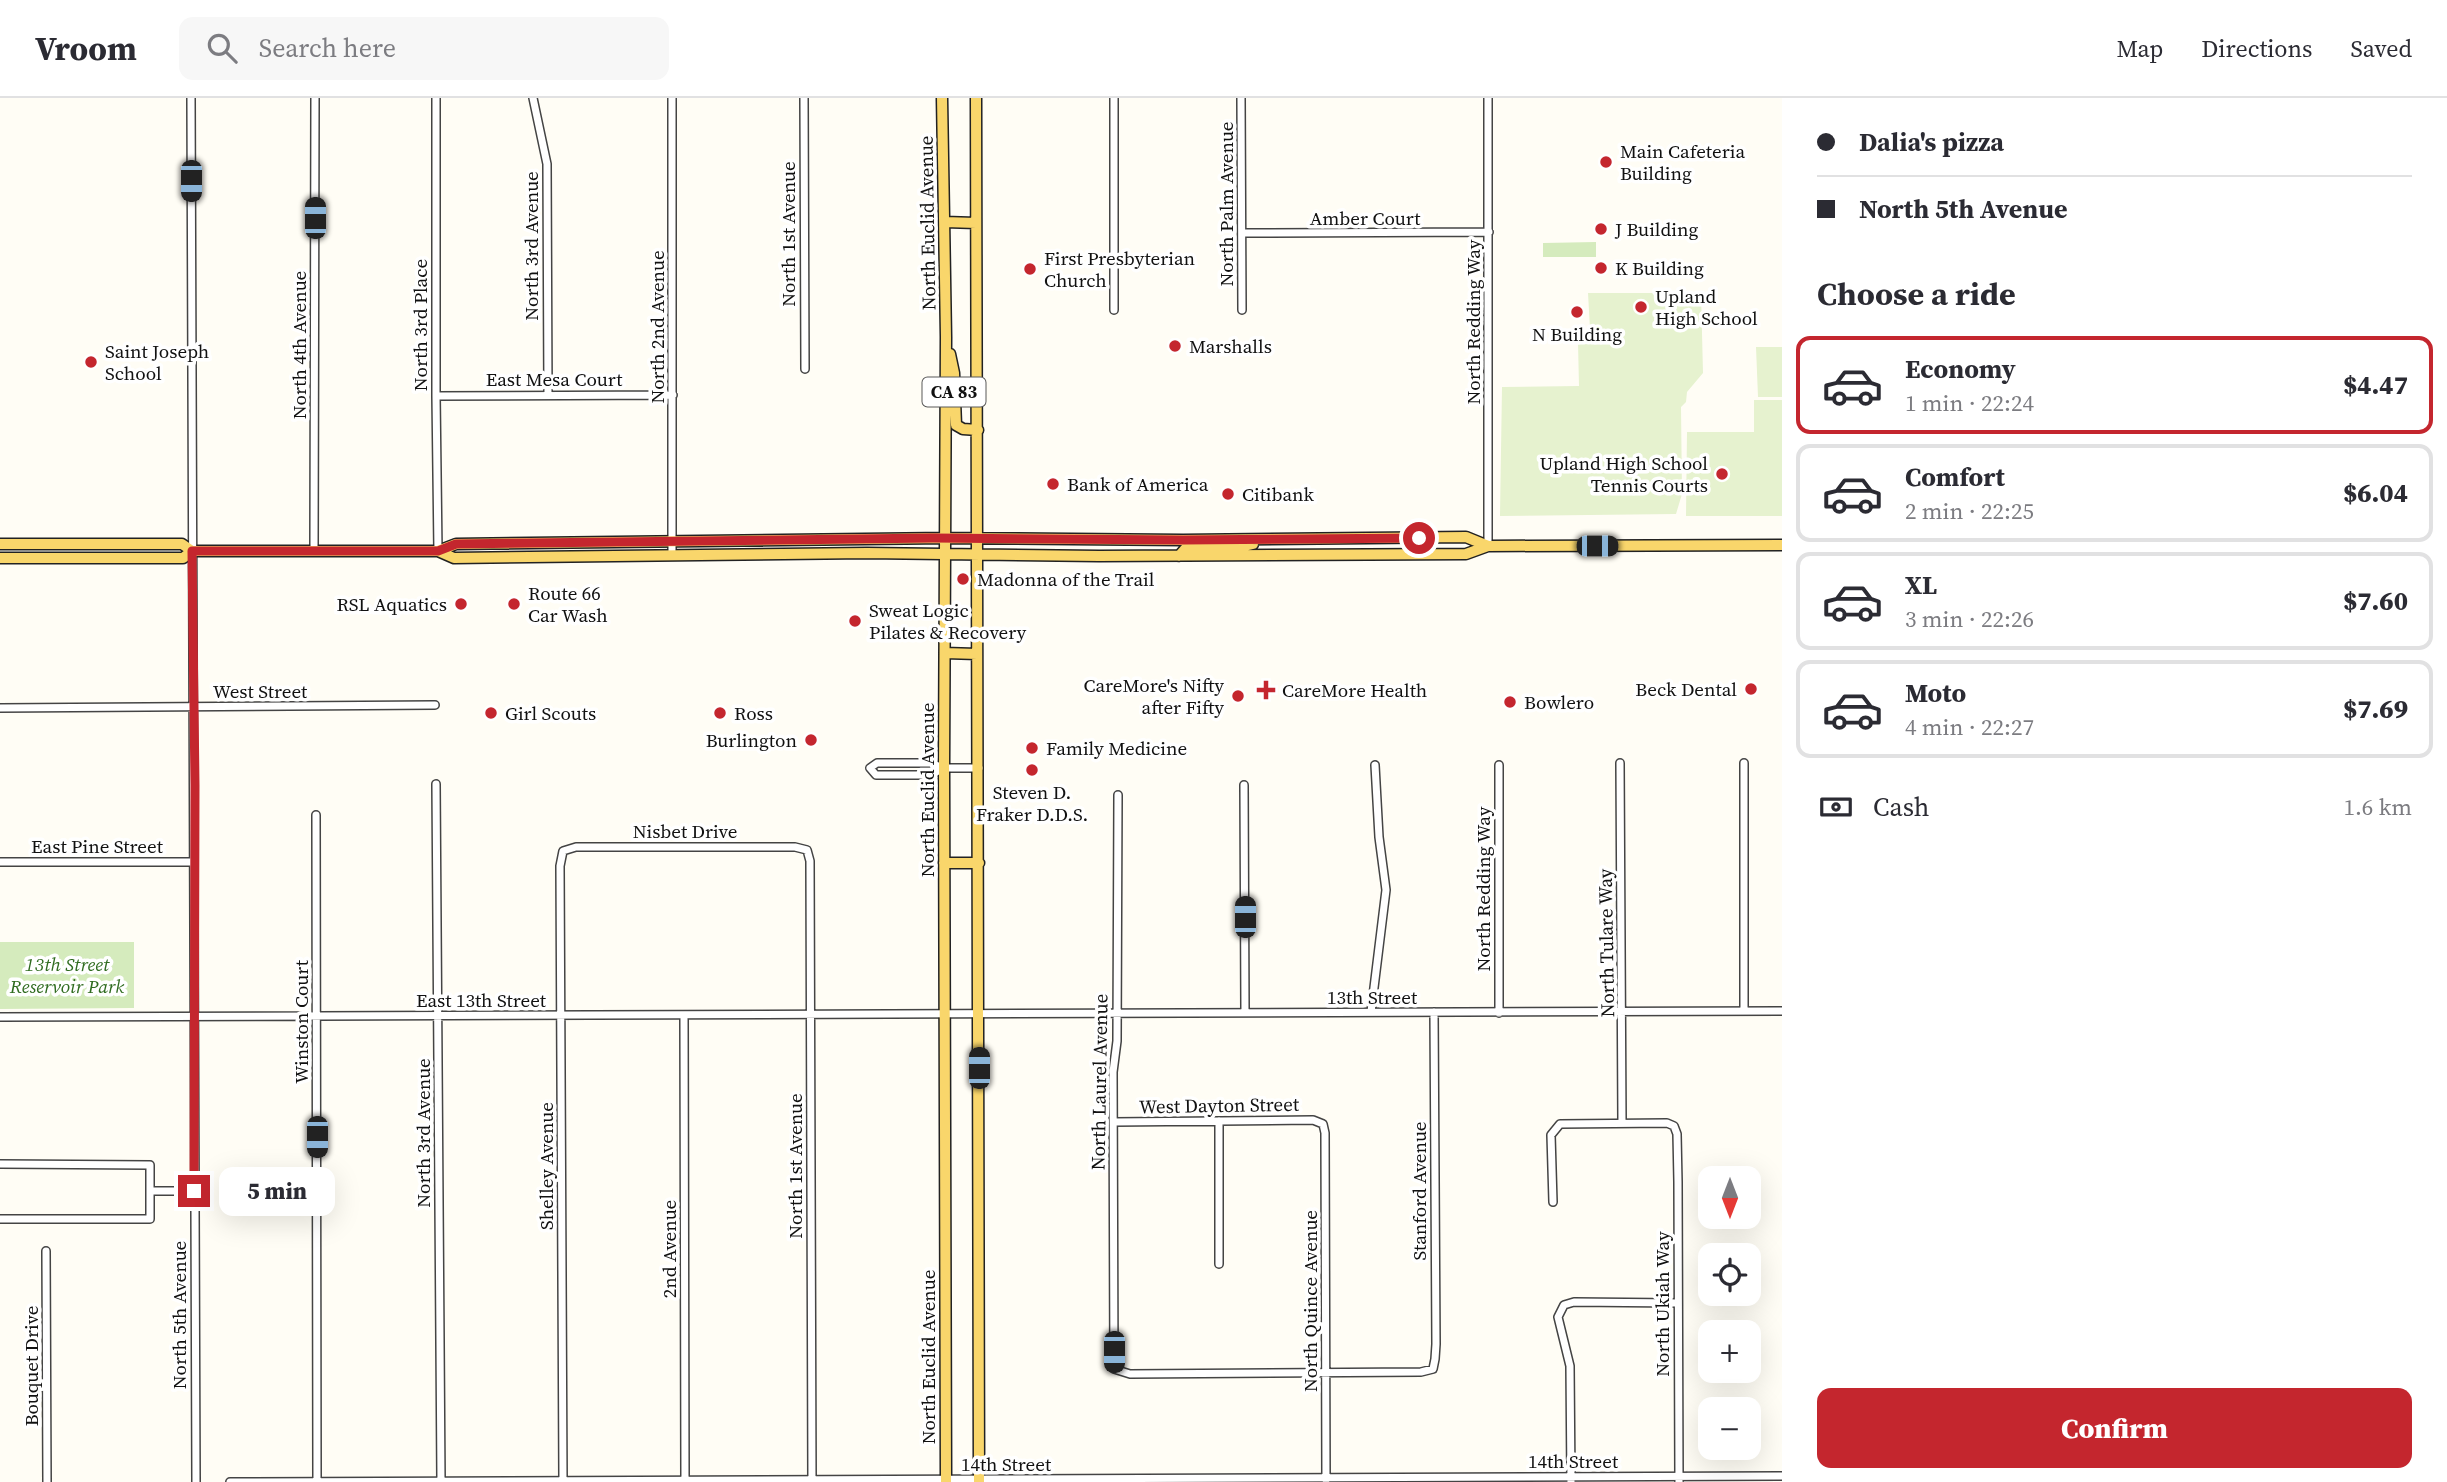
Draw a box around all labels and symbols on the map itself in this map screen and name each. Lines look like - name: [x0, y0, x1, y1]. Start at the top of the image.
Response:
- street label: North Palm Avenue: [1213, 121, 1239, 287]
- street label: North Euclid Avenue: [912, 135, 942, 311]
- place label: Main Cafeteria Building: [1620, 138, 1745, 186]
- marker: Main Cafeteria Building: [1598, 154, 1614, 170]
- car: [181, 160, 202, 202]
- street label: North 1st Avenue: [775, 161, 801, 307]
- street label: North 3rd Avenue: [518, 171, 544, 321]
- car: [305, 197, 326, 239]
- street label: Amber Court: [1310, 205, 1421, 231]
- place label: J Building: [1614, 216, 1698, 242]
- marker: J Building: [1593, 221, 1609, 237]
- street label: North Redding Way: [1460, 239, 1486, 405]
- place label: First Presbyterian Church: [1044, 245, 1195, 293]
- street label: North 2nd Avenue: [644, 250, 670, 404]
- place label: K Building: [1615, 255, 1704, 281]
- street label: North 3rd Place: [407, 259, 433, 391]
- marker: K Building: [1593, 260, 1609, 276]
- marker: First Presbyterian Church: [1022, 261, 1038, 277]
- street label: North 4th Avenue: [286, 271, 312, 419]
- place label: Upland High School: [1655, 283, 1758, 331]
- marker: Upland High School: [1633, 299, 1649, 315]
- marker: N Building: [1569, 304, 1585, 320]
- place label: N Building: [1532, 321, 1622, 347]
- place label: Marshalls: [1189, 333, 1272, 359]
- place label: Saint Joseph School: [105, 338, 209, 386]
- marker: Marshalls: [1167, 338, 1183, 354]
- marker: Saint Joseph School: [83, 354, 99, 370]
- street label: East Mesa Court: [486, 366, 623, 392]
- road number: CA 83: [922, 378, 986, 406]
- place label: Upland High School Tennis Courts: [1540, 450, 1708, 498]
- marker: Upland High School Tennis Courts: [1714, 466, 1730, 482]
- place label: Bank of America: [1067, 471, 1209, 497]
- marker: Bank of America: [1045, 476, 1061, 492]
- place label: Citibank: [1242, 481, 1315, 507]
- marker: Citibank: [1220, 486, 1236, 502]
- route start: [1403, 522, 1435, 554]
- car: [1577, 536, 1619, 557]
- place label: Madonna of the Trail: [977, 566, 1155, 592]
- marker: Madonna of the Trail: [955, 571, 971, 587]
- place label: Route 66 Car Wash: [528, 580, 608, 628]
- place label: RSL Aquatics: [336, 591, 447, 617]
- marker: RSL Aquatics: [453, 596, 469, 612]
- marker: Route 66 Car Wash: [506, 596, 522, 612]
- place label: Sweat Logic Pilates & Recovery: [869, 597, 1027, 645]
- marker: Sweat Logic Pilates & Recovery: [847, 613, 863, 629]
- place label: CareMore's Nifty after Fifty: [1083, 672, 1224, 720]
- place label: Beck Dental: [1635, 676, 1737, 702]
- place label: CareMore Health: [1282, 677, 1427, 703]
- street label: West Street: [213, 678, 308, 704]
- marker: CareMore Health: [1256, 680, 1276, 700]
- marker: Beck Dental: [1743, 681, 1759, 697]
- marker: CareMore's Nifty after Fifty: [1230, 688, 1246, 704]
- place label: Bowlero: [1524, 689, 1594, 715]
- marker: Bowlero: [1502, 694, 1518, 710]
- place label: Girl Scouts: [505, 700, 596, 726]
- place label: Ross: [734, 700, 773, 726]
- street label: North Euclid Avenue: [914, 703, 940, 877]
- marker: Girl Scouts: [483, 705, 499, 721]
- marker: Ross: [712, 705, 728, 721]
- place label: Burlington: [706, 727, 797, 753]
- marker: Burlington: [803, 732, 819, 748]
- place label: Family Medicine: [1046, 735, 1187, 761]
- marker: Family Medicine: [1024, 740, 1040, 756]
- marker: Steven D. Fraker D.D.S.: [1024, 762, 1040, 778]
- place label: Steven D. Fraker D.D.S.: [976, 779, 1088, 827]
- street label: North Redding Way: [1470, 806, 1496, 972]
- street label: Nisbet Drive: [633, 818, 737, 844]
- street label: East Pine Street: [31, 833, 164, 859]
- street label: North Tulare Way: [1592, 868, 1620, 1018]
- car: [1235, 896, 1256, 938]
- park label: 13th Street Reservoir Park: [9, 951, 124, 999]
- street label: Winston Court: [288, 959, 314, 1084]
- street label: 13th Street: [1327, 984, 1418, 1010]
- street label: East 13th Street: [416, 987, 547, 1013]
- street label: North Laurel Avenue: [1084, 994, 1114, 1170]
- car: [969, 1047, 990, 1089]
- street label: North 3rd Avenue: [410, 1058, 436, 1208]
- street label: West Dayton Street: [1139, 1091, 1300, 1119]
- street label: North 1st Avenue: [782, 1093, 808, 1239]
- street label: Shelley Avenue: [533, 1102, 559, 1230]
- car: [307, 1116, 328, 1158]
- street label: Stanford Avenue: [1406, 1121, 1432, 1261]
- callout: 5 min: [218, 1166, 334, 1216]
- north arrow: [1698, 1166, 1760, 1228]
- route end: [178, 1175, 210, 1207]
- street label: 2nd Avenue: [656, 1200, 682, 1298]
- street label: North Quince Avenue: [1297, 1210, 1323, 1392]
- street label: North Ukiah Way: [1649, 1231, 1675, 1377]
- street label: North 5th Avenue: [166, 1241, 192, 1389]
- street label: North Euclid Avenue: [915, 1270, 941, 1444]
- street label: Bouquet Drive: [18, 1306, 44, 1426]
- car: [1104, 1331, 1125, 1373]
- street label: 14th Street: [1528, 1448, 1619, 1474]
- street label: 14th Street: [961, 1451, 1052, 1477]

